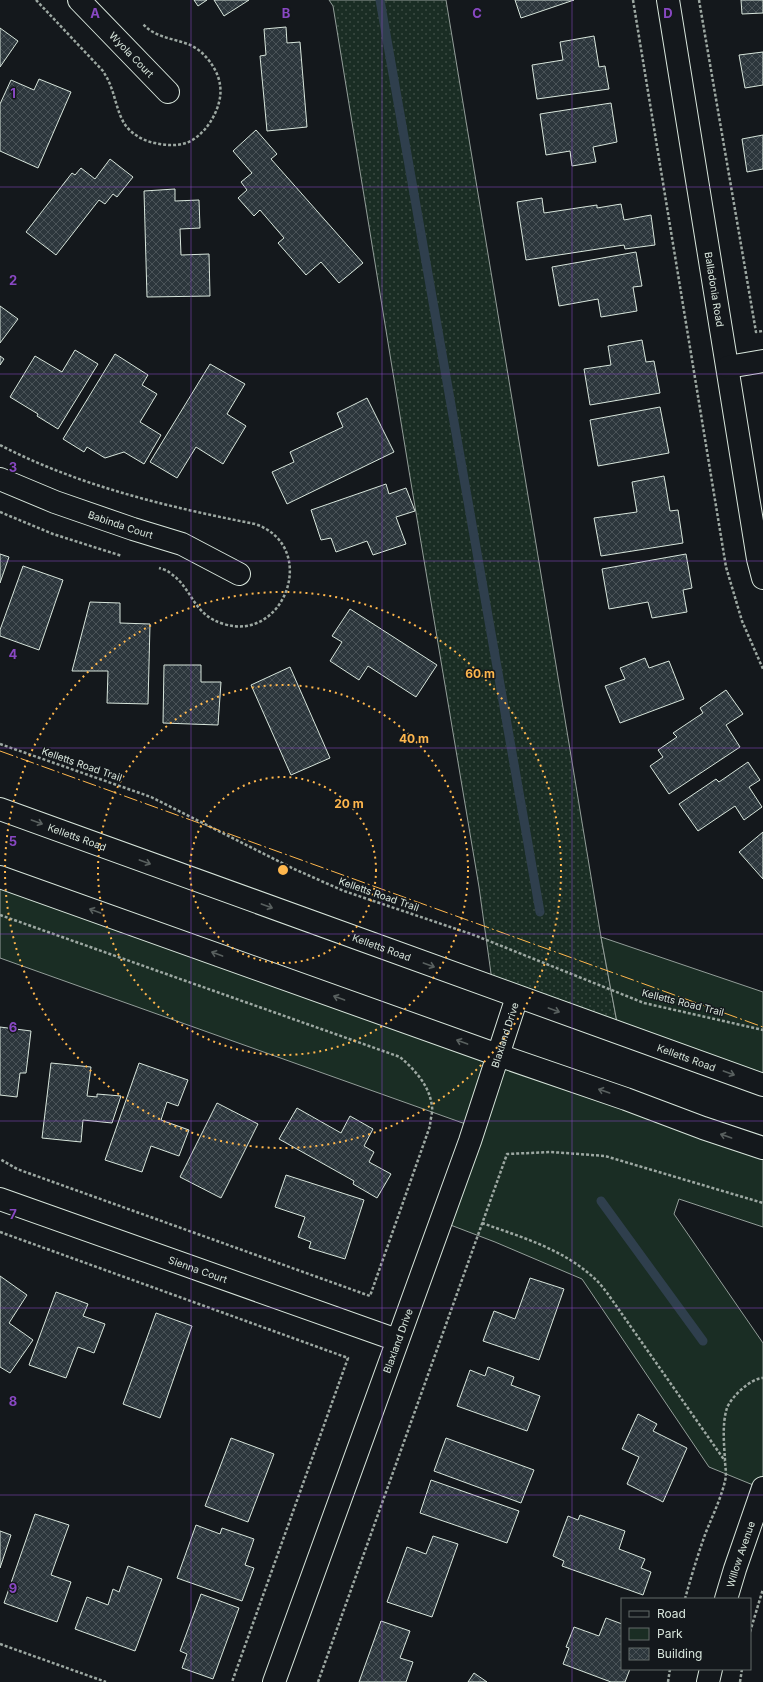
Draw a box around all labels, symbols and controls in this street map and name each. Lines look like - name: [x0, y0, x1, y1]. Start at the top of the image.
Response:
- text: A: [90, 5, 100, 21]
- text: B: [282, 5, 291, 21]
- text: C: [472, 5, 482, 21]
- text: D: [663, 5, 673, 21]
- street label: Wyola Court: [107, 29, 157, 80]
- text: 1: [10, 85, 16, 101]
- street label: Balladonia Road: [703, 251, 727, 328]
- text: 2: [9, 272, 17, 288]
- text: 3: [9, 459, 17, 475]
- street label: Babinda Court: [87, 508, 155, 541]
- text: 4: [9, 646, 18, 662]
- text: 60 m: [465, 666, 495, 681]
- text: 40 m: [399, 731, 429, 746]
- street label: Kelletts Road Trail: [40, 745, 124, 783]
- text: 20 m: [334, 796, 364, 811]
- one-way arrow: [30, 819, 42, 827]
- street label: Kelletts Road: [46, 821, 108, 853]
- text: 5: [9, 833, 17, 849]
- one-way arrow: [139, 858, 151, 866]
- centre of rings: [276, 863, 290, 877]
- street label: Kelletts Road Trail: [337, 875, 421, 913]
- one-way arrow: [261, 903, 274, 910]
- one-way arrow: [89, 906, 101, 914]
- street label: Kelletts Road: [351, 931, 413, 963]
- one-way arrow: [211, 950, 223, 958]
- one-way arrow: [422, 961, 434, 969]
- street label: Kelletts Road Trail: [641, 986, 725, 1018]
- one-way arrow: [334, 994, 346, 1002]
- street label: Blaxland Drive: [488, 1001, 521, 1069]
- one-way arrow: [547, 1007, 560, 1014]
- text: 6: [9, 1019, 17, 1035]
- one-way arrow: [455, 1038, 468, 1045]
- street label: Kelletts Road: [656, 1041, 717, 1073]
- one-way arrow: [722, 1069, 734, 1077]
- one-way arrow: [597, 1087, 610, 1094]
- one-way arrow: [720, 1131, 732, 1139]
- text: 7: [9, 1206, 17, 1222]
- street label: Sienna Court: [167, 1253, 230, 1285]
- street label: Blaxland Drive: [380, 1307, 415, 1375]
- text: 8: [9, 1393, 17, 1409]
- street label: Willow Avenue: [724, 1519, 757, 1589]
- text: 9: [9, 1580, 17, 1596]
- legend: [621, 1598, 751, 1670]
- text: Road: [657, 1606, 686, 1621]
- text: Park: [657, 1626, 683, 1641]
- text: Building: [657, 1646, 702, 1661]

